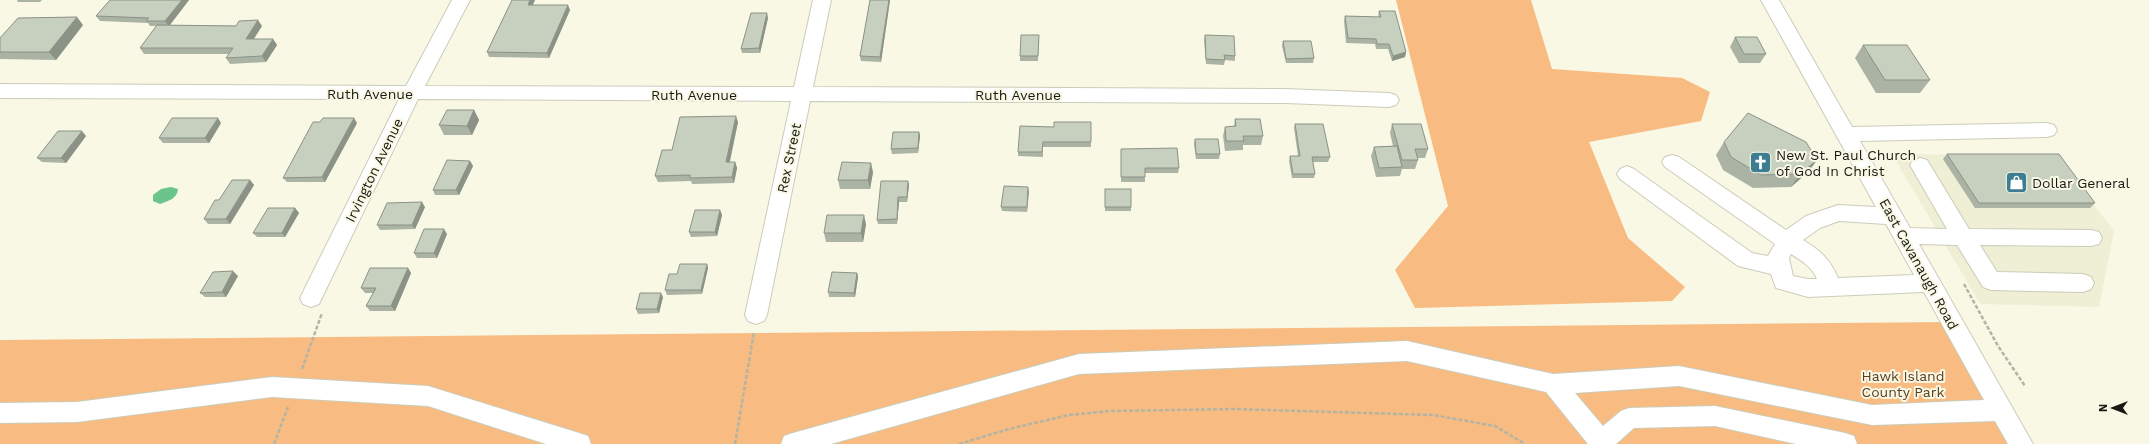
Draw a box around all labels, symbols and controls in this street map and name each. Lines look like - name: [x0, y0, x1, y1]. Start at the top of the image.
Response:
- street label: Ruth Avenue: [327, 86, 413, 102]
- street label: Ruth Avenue: [651, 87, 737, 103]
- street label: Ruth Avenue: [975, 87, 1061, 103]
- street label: Irvington Avenue: [342, 115, 406, 225]
- street label: Rex Street: [774, 121, 804, 194]
- place label: New St. Paul Church of God In Christ: [1776, 147, 1916, 179]
- church icon: New St. Paul Church of God In Christ: [1748, 150, 1774, 176]
- shop icon: Dollar General: [2003, 170, 2029, 196]
- place label: Dollar General: [2032, 175, 2131, 191]
- street label: East Cavanaugh Road: [1876, 196, 1962, 332]
- park label: Hawk Island County Park: [1861, 368, 1945, 400]
- north arrow: [2093, 388, 2133, 428]
- text: N: [2097, 404, 2110, 412]

